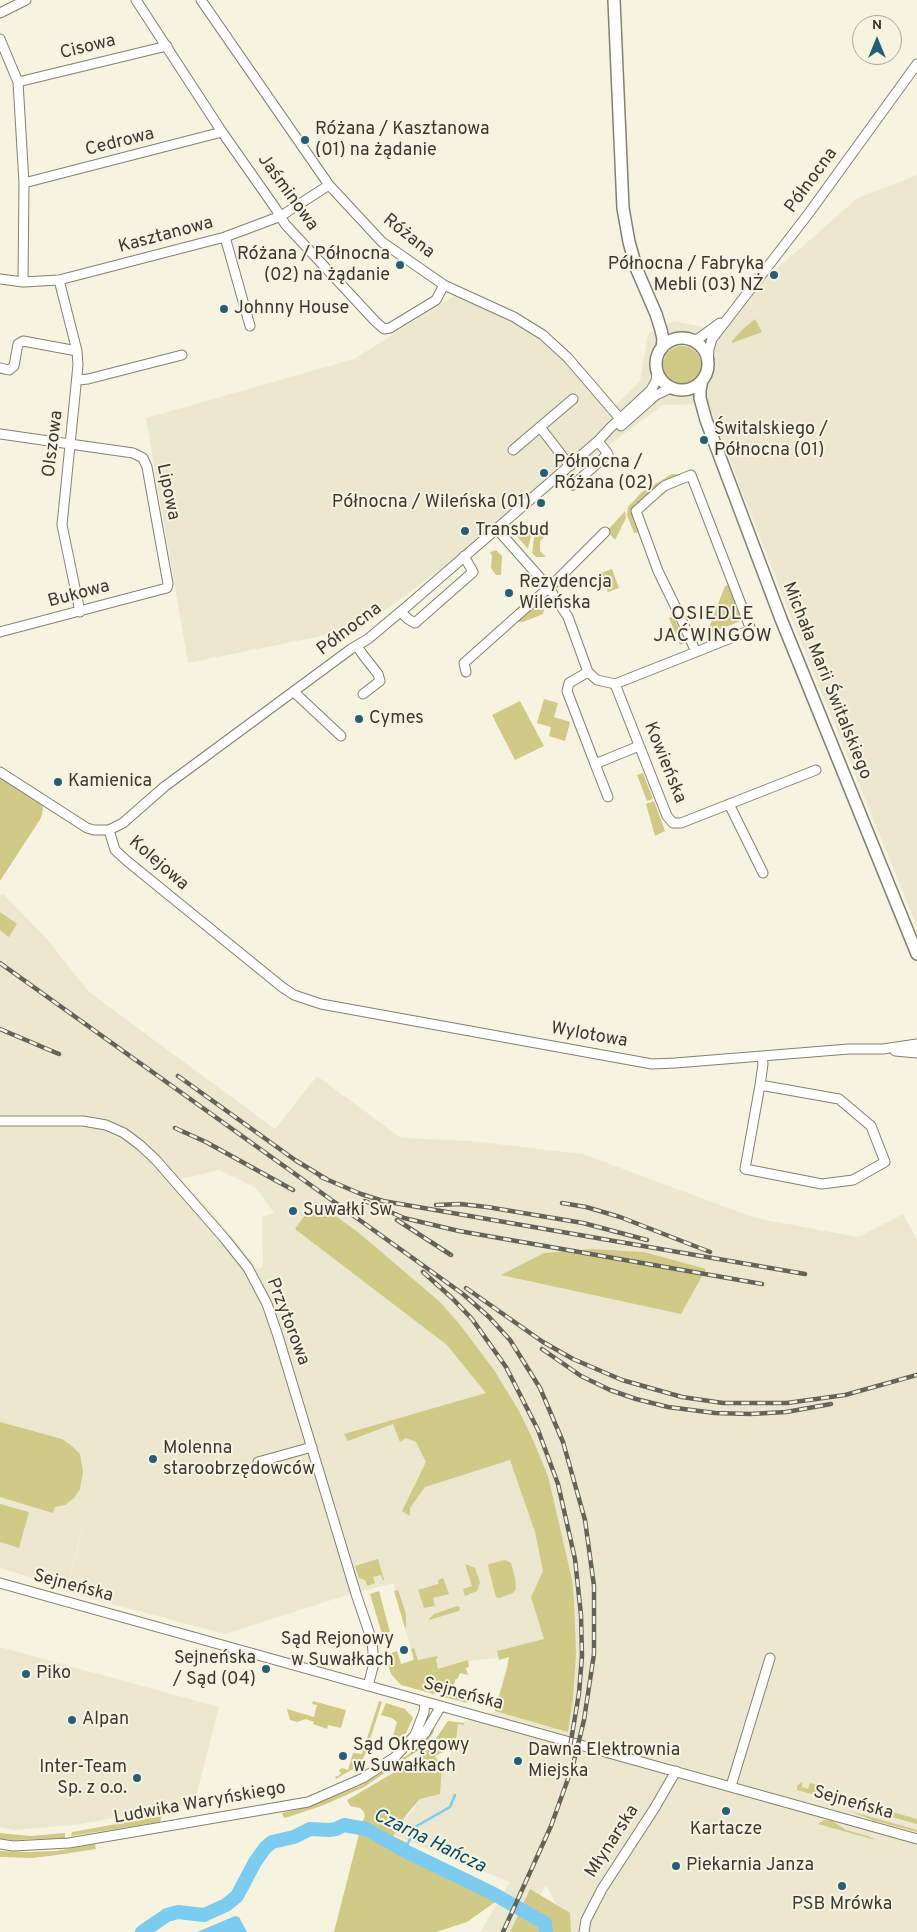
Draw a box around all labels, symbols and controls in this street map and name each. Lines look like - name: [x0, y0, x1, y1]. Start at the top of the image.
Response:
- north arrow: [852, 15, 902, 65]
- text: N: [872, 17, 882, 34]
- street label: Cisowa: [58, 31, 118, 65]
- place label: Różana / Kasztanowa (01) na żądanie: [315, 119, 490, 162]
- street label: Cedrowa: [83, 124, 157, 162]
- marker: Różana / Kasztanowa (01) na żądanie: [299, 134, 311, 146]
- street label: Północna: [781, 144, 843, 218]
- street label: Jaśminowa: [252, 150, 322, 236]
- street label: Różana: [378, 210, 438, 264]
- street label: Kasztanowa: [116, 213, 216, 259]
- place label: Różana / Północna (02) na żądanie: [237, 244, 390, 286]
- place label: Północna / Fabryka Mebli (03) NŻ: [608, 254, 764, 296]
- marker: Różana / Północna (02) na żądanie: [394, 259, 406, 271]
- marker: Północna / Fabryka Mebli (03) NŻ: [768, 269, 780, 281]
- place label: Johnny House: [234, 298, 349, 320]
- marker: Johnny House: [218, 303, 230, 315]
- street label: Olszowa: [39, 409, 69, 479]
- place label: Świtalskiego / Północna (01): [714, 419, 828, 462]
- marker: Świtalskiego / Północna (01): [698, 434, 710, 446]
- place label: Północna / Różana (02): [554, 452, 653, 494]
- street label: Lipowa: [150, 462, 184, 522]
- marker: Północna / Różana (02): [538, 467, 550, 479]
- place label: Północna / Wileńska (01): [332, 492, 531, 514]
- marker: Północna / Wileńska (01): [535, 497, 547, 509]
- place label: Transbud: [475, 520, 549, 542]
- marker: Transbud: [459, 525, 471, 537]
- place label: Rezydencja Wileńska: [519, 572, 612, 614]
- street label: Bukowa: [46, 576, 112, 614]
- street label: Michała Marii Świtalskiego: [776, 579, 876, 783]
- marker: Rezydencja Wileńska: [503, 587, 515, 599]
- street label: Północna: [313, 599, 387, 661]
- district label: OSIEDLE JAĆWINGÓW: [652, 604, 774, 648]
- place label: Cymes: [369, 708, 424, 730]
- marker: Cymes: [353, 713, 365, 725]
- street label: Kowieńska: [638, 719, 690, 807]
- place label: Kamienica: [68, 771, 152, 793]
- marker: Kamienica: [52, 776, 64, 788]
- street label: Kolejowa: [124, 832, 192, 896]
- street label: Wylotowa: [549, 1019, 629, 1053]
- place label: Suwałki Sw: [303, 1200, 392, 1222]
- marker: Suwałki Sw: [287, 1205, 299, 1217]
- street label: Przytorowa: [260, 1275, 314, 1369]
- place label: Molenna staroobrzędowców: [163, 1438, 315, 1480]
- marker: Molenna staroobrzędowców: [147, 1453, 159, 1465]
- street label: Sejneńska: [31, 1566, 115, 1608]
- place label: Sąd Rejonowy w Suwałkach: [281, 1629, 394, 1672]
- marker: Sąd Rejonowy w Suwałkach: [398, 1644, 410, 1656]
- place label: Sejneńska / Sąd (04): [173, 1648, 256, 1690]
- place label: Piko: [36, 1663, 71, 1685]
- marker: Sejneńska / Sąd (04): [260, 1663, 272, 1675]
- marker: Piko: [20, 1668, 32, 1680]
- street label: Sejneńska: [421, 1674, 505, 1716]
- place label: Alpan: [82, 1709, 129, 1731]
- marker: Alpan: [66, 1714, 78, 1726]
- place label: Sąd Okręgowy w Suwałkach: [353, 1735, 470, 1778]
- place label: Dawna Elektrownia Miejska: [528, 1740, 680, 1782]
- marker: Sąd Okręgowy w Suwałkach: [337, 1750, 349, 1762]
- marker: Dawna Elektrownia Miejska: [512, 1755, 524, 1767]
- place label: Inter-Team Sp. z o.o.: [39, 1757, 127, 1800]
- marker: Inter-Team Sp. z o.o.: [131, 1772, 143, 1784]
- street label: Ludwika Waryńskiego: [112, 1778, 288, 1830]
- street label: Sejneńska: [811, 1782, 895, 1826]
- street label: Młynarska: [581, 1801, 645, 1883]
- water label: Czarna Hańcza: [369, 1805, 489, 1879]
- marker: Kartacze: [720, 1805, 732, 1817]
- place label: Kartacze: [690, 1819, 762, 1841]
- place label: Piekarnia Janza: [686, 1855, 814, 1877]
- marker: Piekarnia Janza: [670, 1860, 682, 1872]
- marker: PSB Mrówka: [836, 1880, 848, 1892]
- place label: PSB Mrówka: [792, 1894, 892, 1916]

